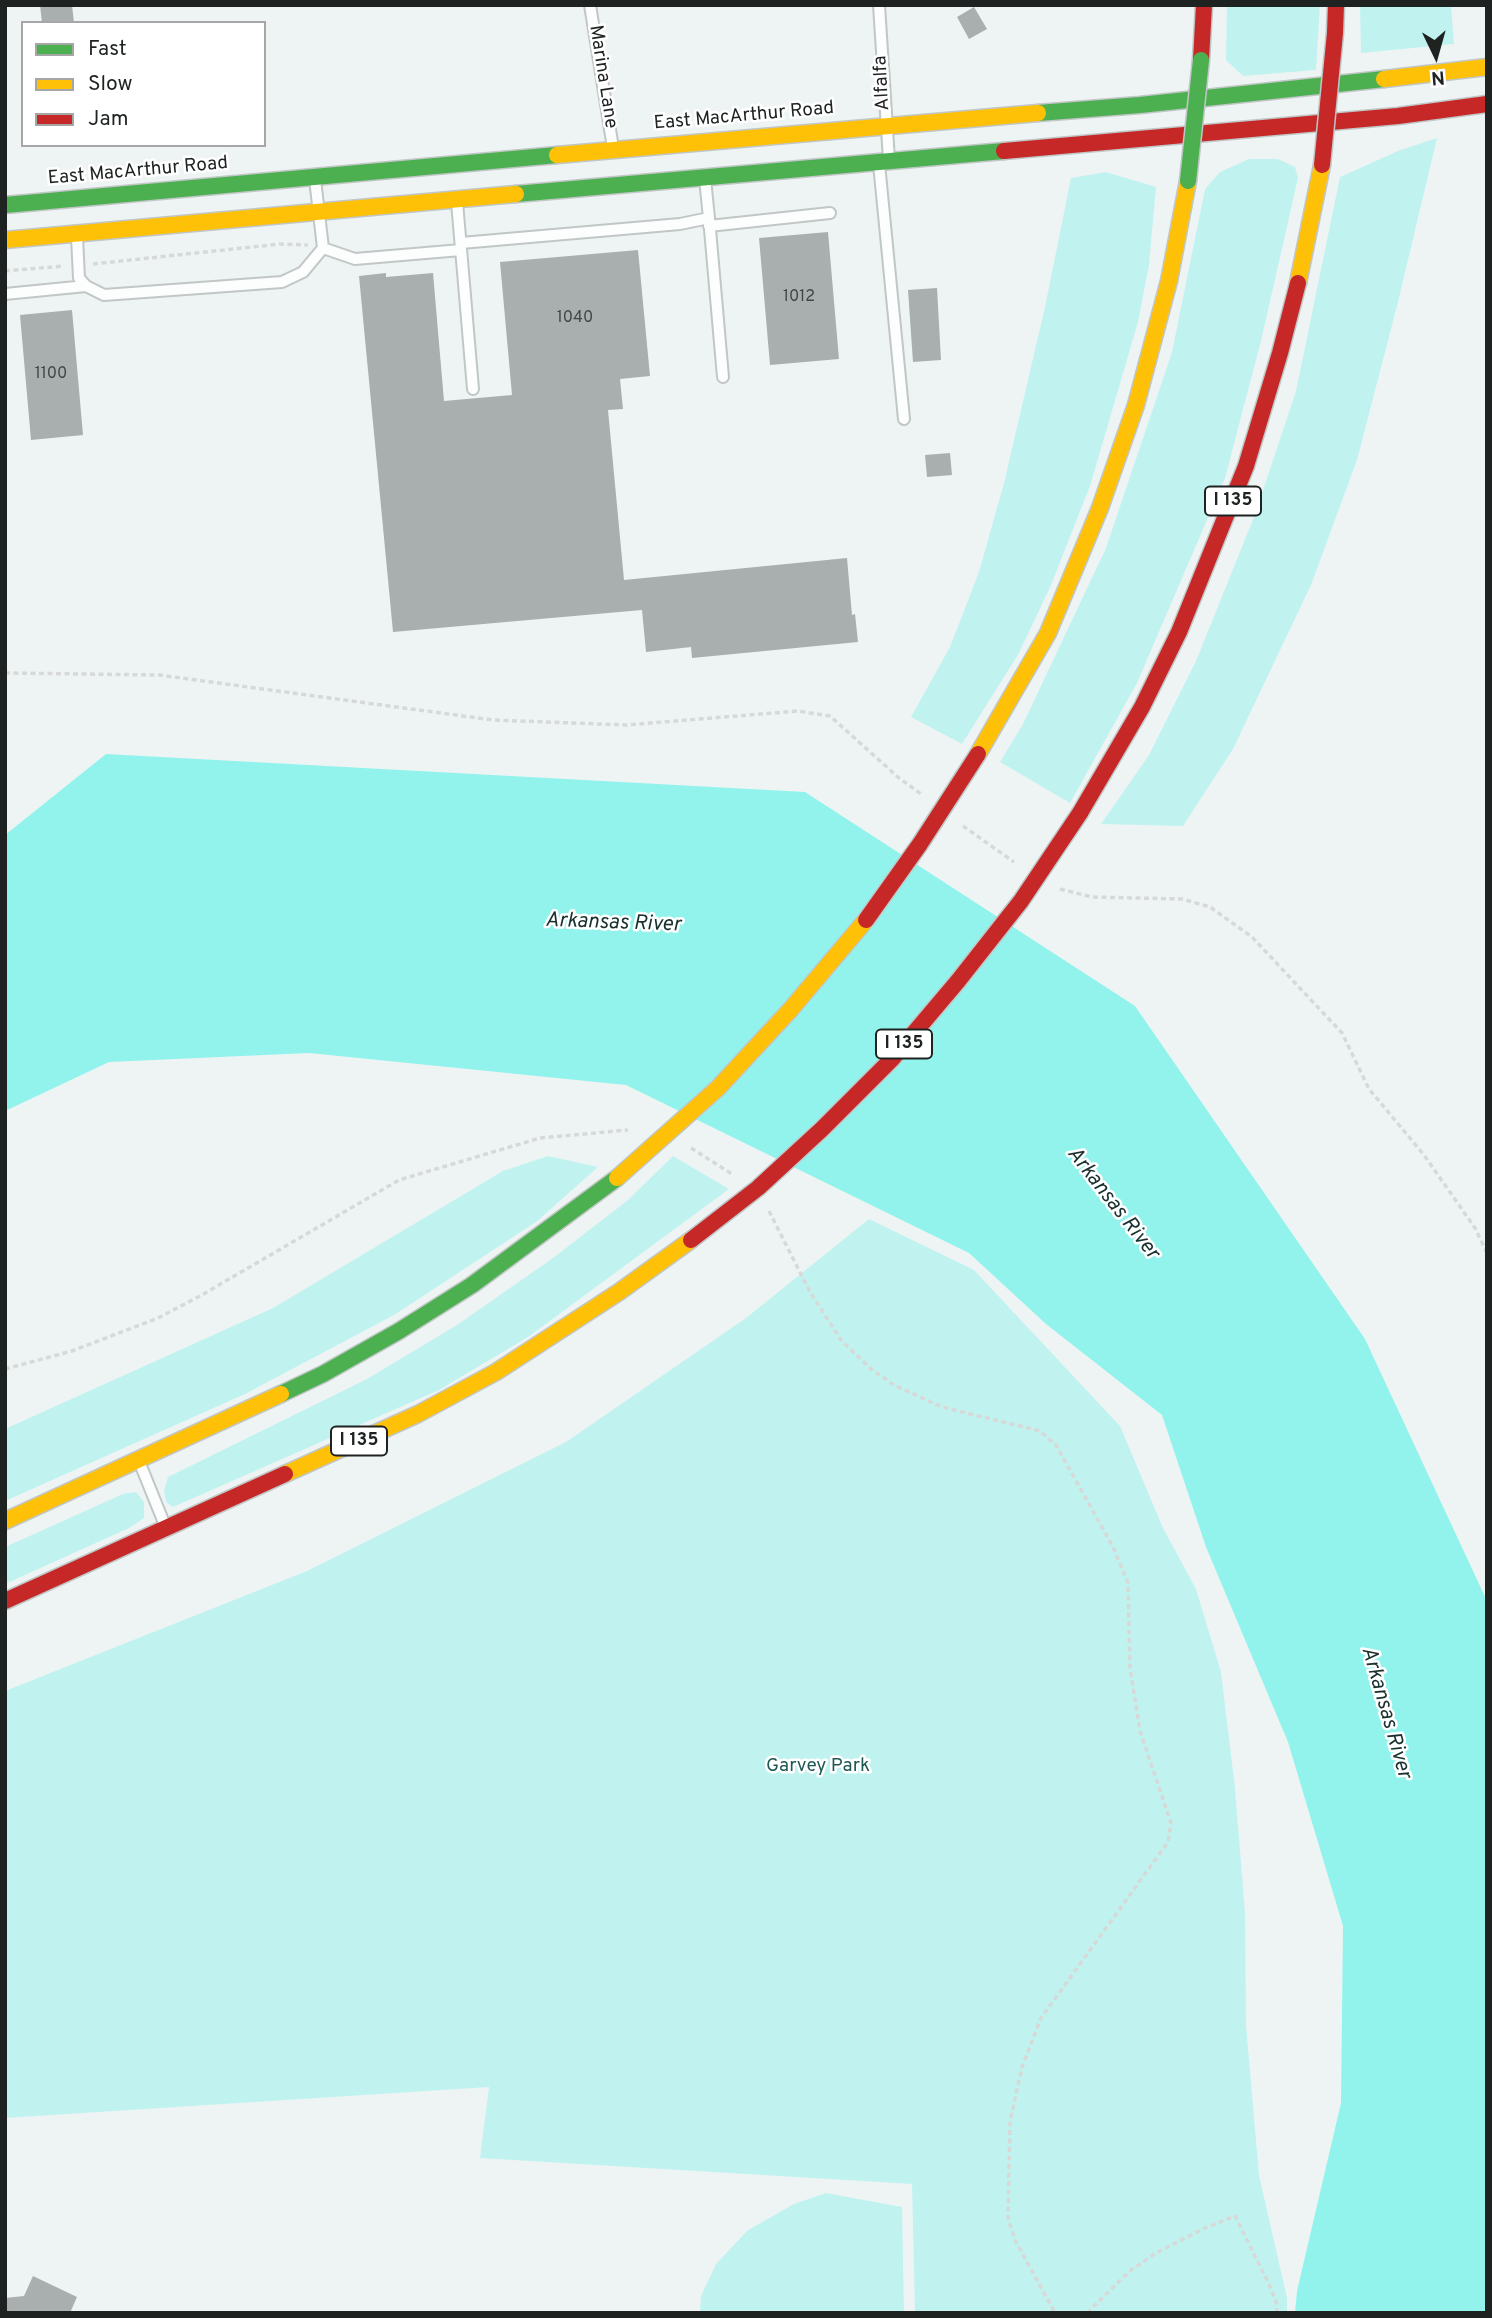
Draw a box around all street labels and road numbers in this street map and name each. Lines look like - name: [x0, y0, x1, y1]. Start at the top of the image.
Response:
- street label: Marina Lane: [583, 24, 621, 130]
- street label: Alfalfa: [870, 55, 896, 111]
- street label: East MacArthur Road: [653, 98, 835, 136]
- street label: East MacArthur Road: [47, 153, 229, 191]
- road number: I 135: [1205, 486, 1261, 516]
- road number: I 135: [876, 1030, 932, 1058]
- road number: I 135: [331, 1426, 387, 1456]

